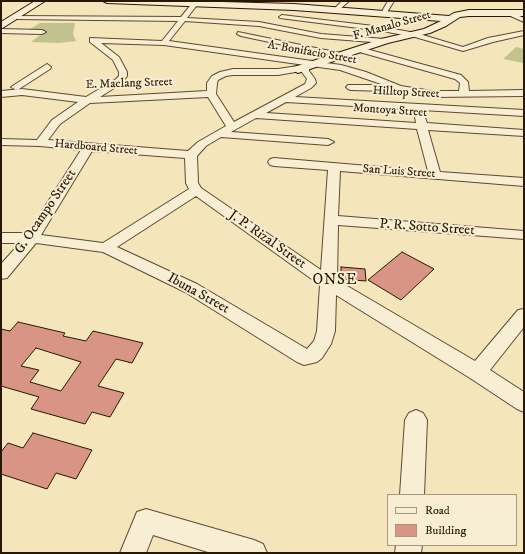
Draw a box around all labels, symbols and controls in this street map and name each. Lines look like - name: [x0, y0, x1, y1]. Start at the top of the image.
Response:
- street label: F. Manalo Street: [352, 8, 432, 44]
- street label: A. Bonifacio Street: [266, 38, 358, 68]
- street label: E. Maclang Street: [85, 75, 173, 93]
- street label: Hilltop Street: [372, 84, 440, 102]
- street label: Montoya Street: [352, 101, 428, 121]
- street label: Hardboard Street: [54, 137, 138, 159]
- street label: San Luis Street: [362, 162, 436, 182]
- street label: G. Ocampo Street: [12, 167, 80, 257]
- street label: J. P. Rizal Street: [225, 207, 309, 273]
- street label: P. R. Sotto Street: [379, 216, 475, 240]
- street label: Ibuna Street: [164, 270, 232, 318]
- district label: ONSE: [312, 272, 358, 290]
- legend: [387, 494, 517, 546]
- text: Road: [425, 503, 450, 518]
- text: Building: [425, 523, 466, 538]

